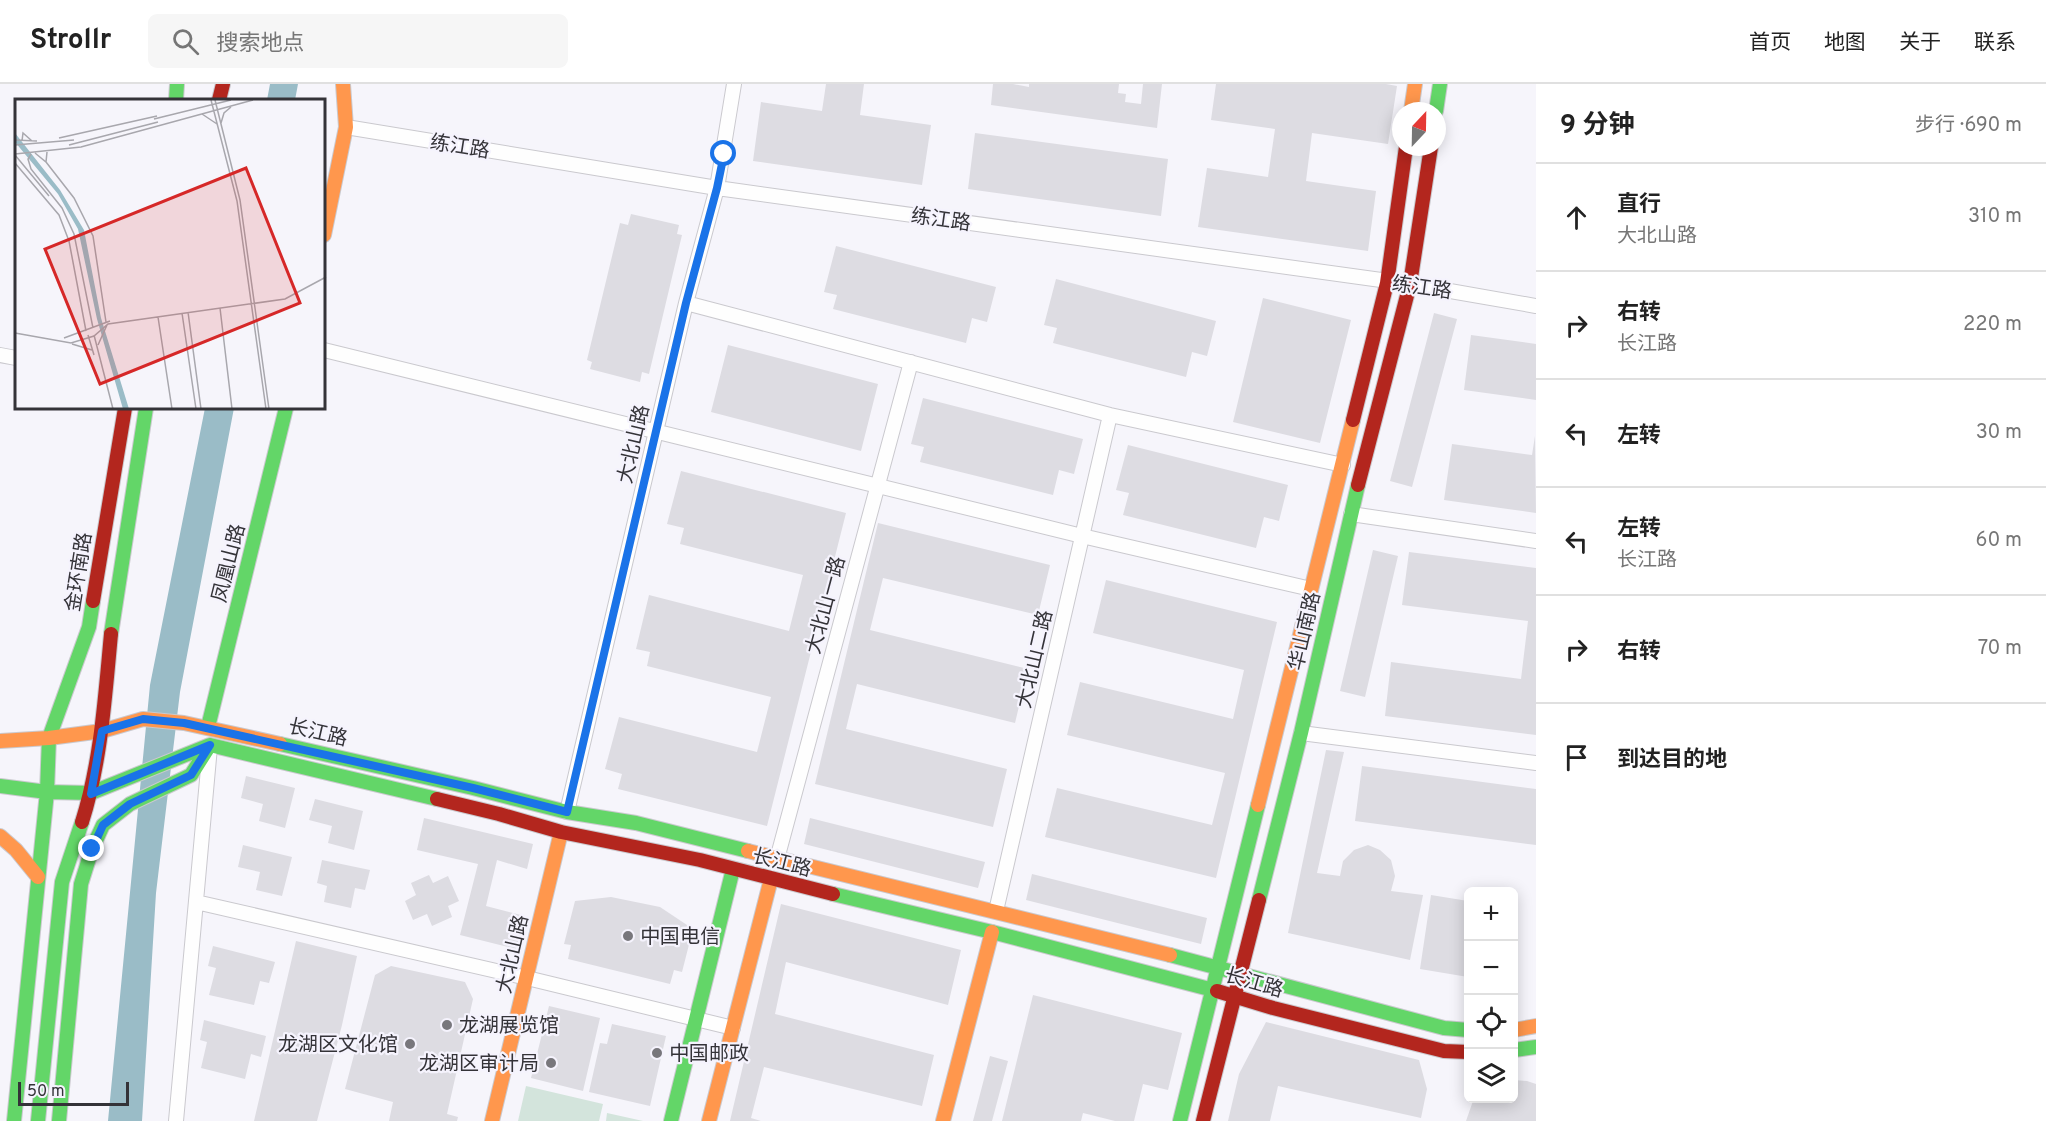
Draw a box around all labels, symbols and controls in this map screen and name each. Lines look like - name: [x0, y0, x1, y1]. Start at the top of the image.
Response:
- search box: [148, 14, 568, 68]
- text: Strollr: [30, 23, 112, 59]
- icon: search: [169, 25, 202, 58]
- text: 首页: [1749, 30, 1791, 57]
- text: 地图: [1824, 30, 1866, 57]
- text: 关于: [1899, 30, 1941, 57]
- text: 联系: [1974, 30, 2016, 57]
- text: 搜索地点: [217, 31, 305, 58]
- inset map: [15, 99, 326, 410]
- north arrow: [1392, 102, 1446, 156]
- text: 9 分钟: [1560, 110, 1634, 143]
- text: 步行 · 690 m: [1915, 113, 2022, 139]
- street label: 练江路: [428, 130, 491, 166]
- route start: [710, 140, 736, 166]
- text: 直行: [1617, 192, 1661, 219]
- icon: ahead: [1560, 201, 1593, 234]
- street label: 练江路: [909, 204, 972, 238]
- text: 310 m: [1968, 204, 2022, 230]
- text: 大北山路: [1617, 224, 1697, 250]
- street label: 练江路: [1390, 272, 1453, 306]
- text: 右转: [1617, 300, 1661, 327]
- icon: right: [1560, 309, 1593, 342]
- text: 220 m: [1963, 312, 2022, 338]
- text: 长江路: [1617, 332, 1677, 358]
- street label: 大北山路: [613, 403, 657, 486]
- icon: left: [1560, 417, 1593, 450]
- text: 30 m: [1976, 420, 2022, 446]
- text: 左转: [1617, 423, 1661, 450]
- text: 左转: [1617, 516, 1661, 543]
- street label: 凤凰山路: [208, 522, 252, 605]
- icon: left: [1560, 525, 1593, 558]
- text: 60 m: [1976, 528, 2022, 554]
- street label: 金环南路: [61, 531, 99, 614]
- text: 长江路: [1617, 548, 1677, 574]
- street label: 大北山一路: [801, 554, 852, 657]
- street label: 华山南路: [1284, 590, 1328, 673]
- street label: 大北山二路: [1012, 608, 1060, 711]
- icon: right: [1560, 633, 1593, 666]
- text: 70 m: [1978, 636, 2022, 662]
- text: 右转: [1617, 639, 1661, 666]
- street label: 长江路: [285, 715, 350, 753]
- icon: arrive: [1560, 741, 1593, 774]
- text: 到达目的地: [1617, 747, 1727, 774]
- route end: [78, 835, 104, 861]
- street label: 长江路: [749, 844, 814, 884]
- map controls: [1464, 887, 1518, 1103]
- button: +: [1464, 887, 1518, 941]
- street label: 大北山路: [492, 913, 536, 996]
- place label: 中国电信: [640, 925, 720, 951]
- marker: 中国电信: [621, 929, 635, 943]
- button: −: [1464, 941, 1518, 995]
- street label: 长江路: [1221, 963, 1286, 1005]
- button: locate: [1464, 995, 1518, 1049]
- place label: 龙湖展览馆: [459, 1014, 559, 1040]
- marker: 龙湖展览馆: [440, 1018, 454, 1032]
- place label: 龙湖区文化馆: [278, 1033, 398, 1059]
- marker: 龙湖区文化馆: [403, 1037, 417, 1051]
- place label: 中国邮政: [669, 1042, 749, 1068]
- marker: 中国邮政: [650, 1046, 664, 1060]
- button: layers: [1464, 1049, 1518, 1103]
- place label: 龙湖区审计局: [419, 1052, 539, 1078]
- marker: 龙湖区审计局: [544, 1056, 558, 1070]
- scale bar: [18, 1079, 129, 1106]
- text: 50 m: [27, 1082, 65, 1102]

